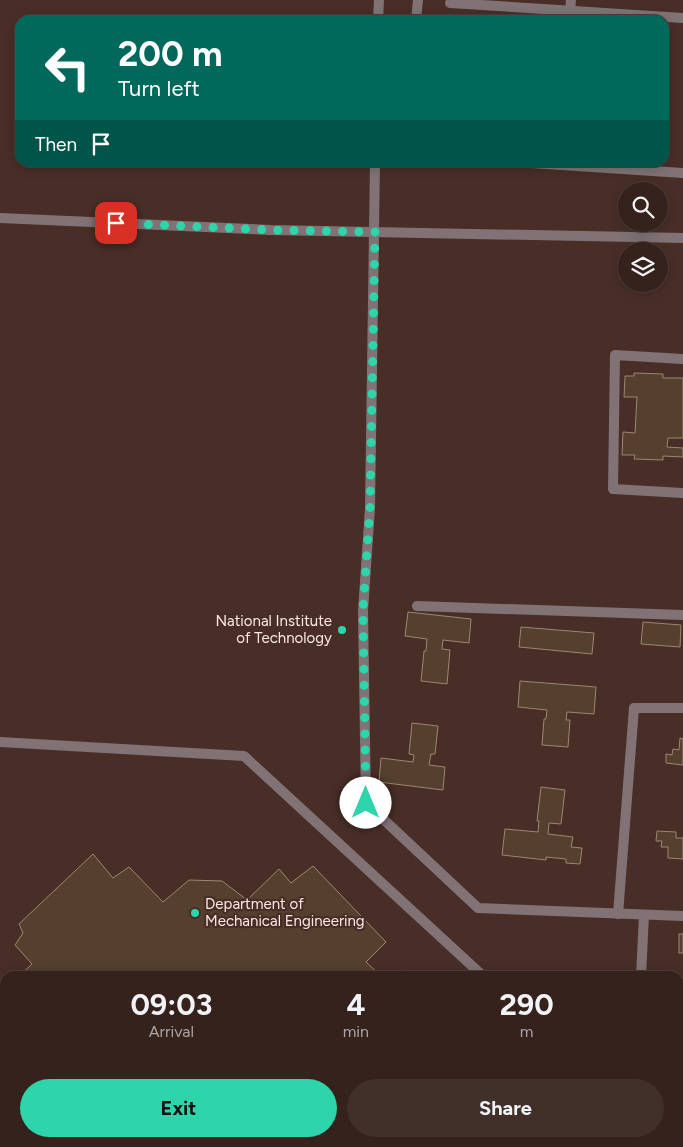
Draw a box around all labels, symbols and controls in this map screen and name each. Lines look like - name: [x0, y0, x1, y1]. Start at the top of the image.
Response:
- text: 200 m: [118, 33, 222, 75]
- icon: left: [35, 35, 100, 100]
- text: Turn left: [118, 75, 200, 102]
- icon: arrive: [87, 130, 115, 158]
- text: Then: [35, 133, 77, 156]
- map controls: [618, 182, 668, 292]
- button: search: [618, 182, 668, 232]
- pin: [95, 202, 137, 244]
- icon: arrive: [102, 209, 130, 237]
- button: layers: [618, 242, 668, 292]
- place label: National Institute of Technology: [215, 612, 332, 647]
- marker: National Institute of Technology: [336, 624, 348, 636]
- position arrow: [339, 776, 391, 828]
- place label: Department of Mechanical Engineering: [205, 895, 365, 930]
- marker: Department of Mechanical Engineering: [189, 907, 201, 919]
- text: 09:03: [130, 986, 212, 1023]
- text: 4: [346, 986, 365, 1023]
- text: 290: [499, 986, 554, 1023]
- text: Arrival: [149, 1022, 194, 1041]
- text: min: [343, 1022, 369, 1041]
- text: m: [520, 1022, 533, 1041]
- button: Exit: [20, 1079, 337, 1137]
- button: Share: [347, 1079, 664, 1137]

